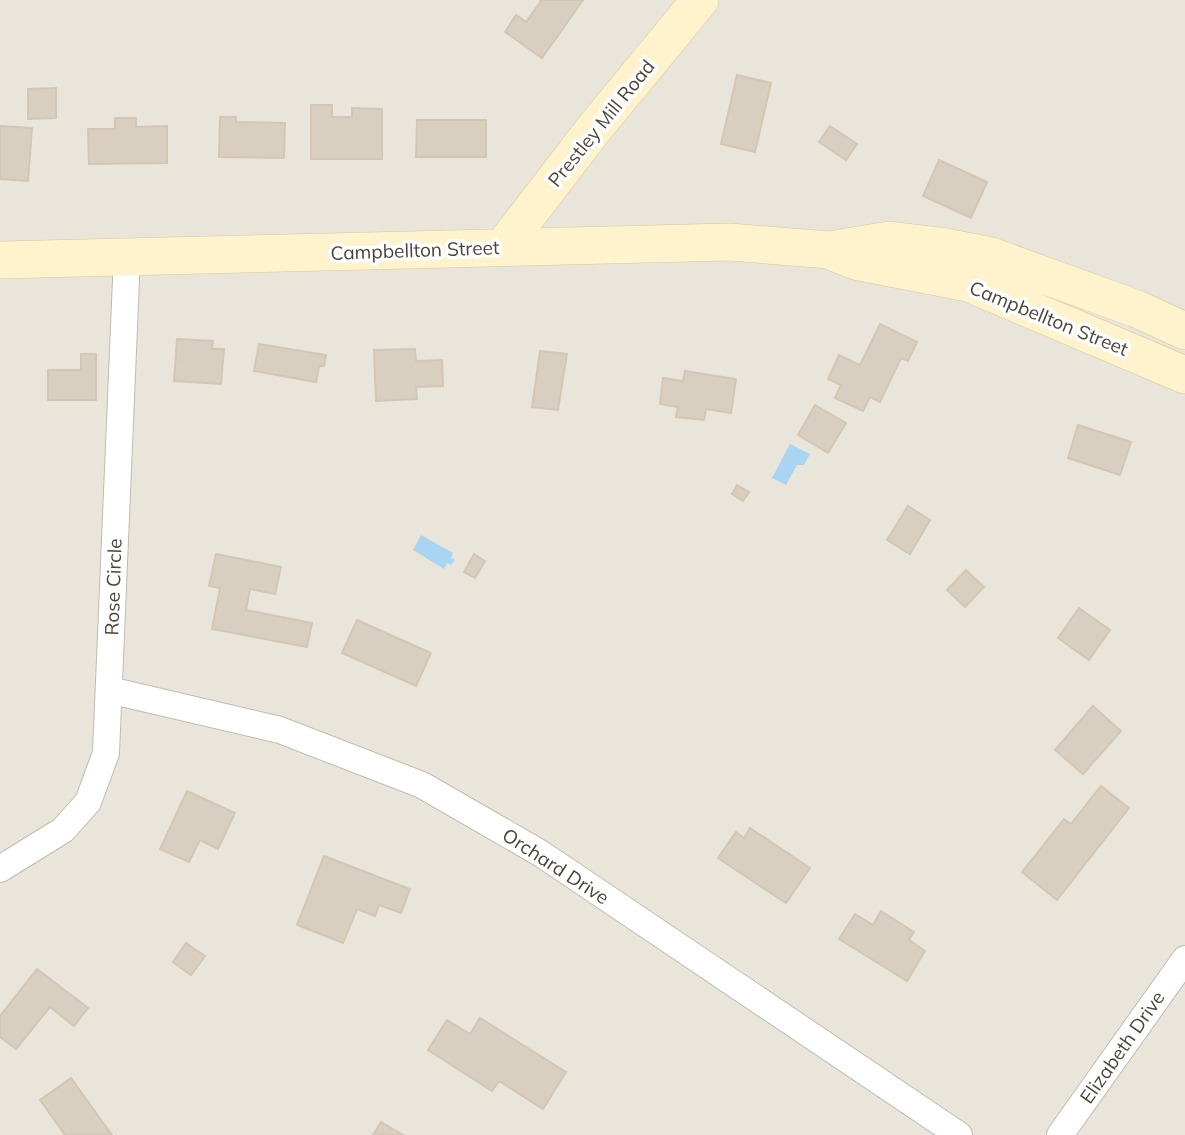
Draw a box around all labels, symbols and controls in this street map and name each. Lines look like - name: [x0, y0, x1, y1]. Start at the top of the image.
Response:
- street label: Prestley Mill Road: [542, 55, 660, 191]
- street label: Campbellton Street: [330, 235, 500, 265]
- street label: Campbellton Street: [966, 275, 1132, 361]
- street label: Rose Circle: [99, 538, 127, 636]
- street label: Orchard Drive: [498, 823, 614, 909]
- street label: Elizabeth Drive: [1074, 986, 1170, 1108]

